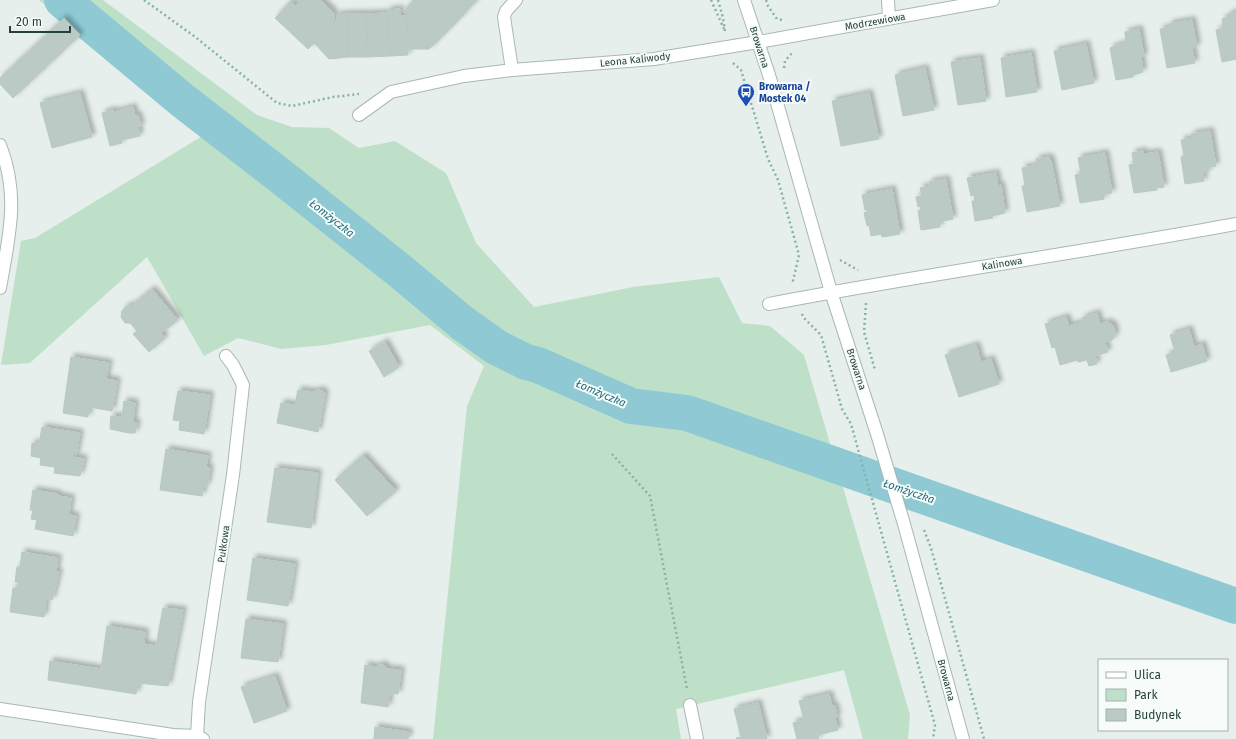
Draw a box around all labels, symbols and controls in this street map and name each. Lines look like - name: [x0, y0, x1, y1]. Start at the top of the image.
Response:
- scale bar: [10, 8, 70, 34]
- street label: Modrzewiowa: [844, 11, 906, 33]
- text: 20 m: [16, 15, 42, 29]
- street label: Browarna: [747, 25, 771, 70]
- street label: Leona Kaliwody: [599, 50, 671, 70]
- place label: Browarna / Mostek 04: [759, 81, 810, 105]
- bus stop icon: Browarna / Mostek 04: [736, 82, 756, 107]
- water label: Łomżyczka: [307, 197, 357, 240]
- street label: Kalinowa: [981, 255, 1023, 273]
- street label: Browarna: [844, 347, 868, 392]
- water label: Łomżyczka: [574, 377, 628, 410]
- water label: Łomżyczka: [882, 477, 936, 506]
- street label: Pułkowa: [215, 525, 233, 564]
- street label: Browarna: [935, 658, 957, 703]
- legend: [1098, 659, 1228, 731]
- text: Ulica: [1134, 668, 1161, 682]
- text: Park: [1134, 688, 1158, 702]
- text: Budynek: [1134, 708, 1182, 722]

